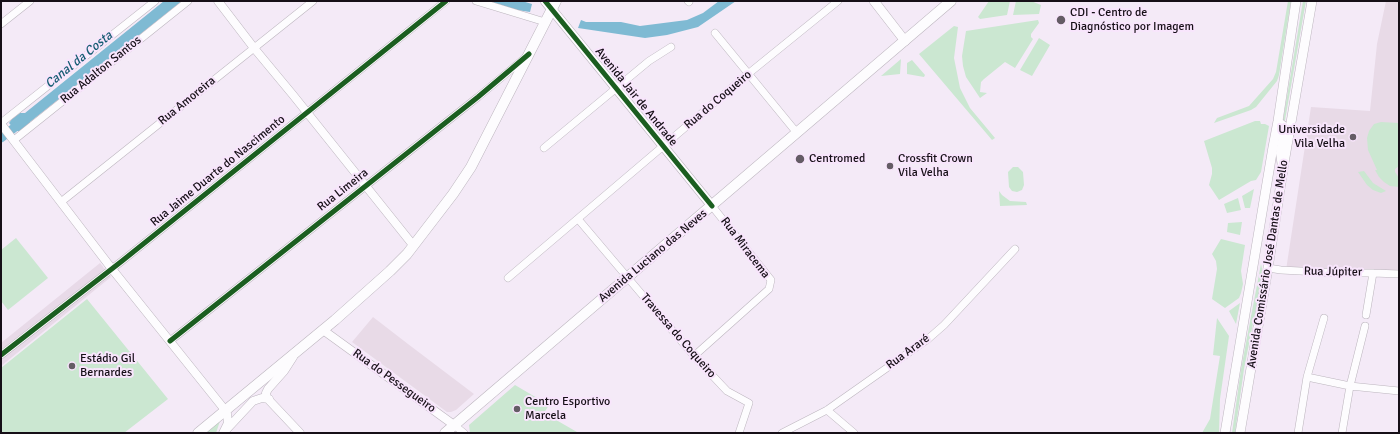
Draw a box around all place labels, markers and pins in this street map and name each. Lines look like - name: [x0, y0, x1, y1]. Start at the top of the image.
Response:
- place label: CDI - Centro de Diagnóstico por Imagem: [1070, 6, 1194, 34]
- marker: CDI - Centro de Diagnóstico por Imagem: [1055, 14, 1067, 26]
- place label: Universidade Vila Velha: [1278, 123, 1345, 151]
- marker: Universidade Vila Velha: [1348, 132, 1358, 142]
- place label: Centromed: [809, 152, 865, 166]
- place label: Crossfit Crown Vila Velha: [898, 152, 973, 180]
- marker: Centromed: [794, 153, 806, 165]
- marker: Crossfit Crown Vila Velha: [885, 161, 895, 171]
- place label: Estádio Gil Bernardes: [80, 352, 135, 380]
- marker: Estádio Gil Bernardes: [67, 361, 77, 371]
- place label: Centro Esportivo Marcela: [525, 395, 610, 423]
- marker: Centro Esportivo Marcela: [512, 404, 522, 414]

